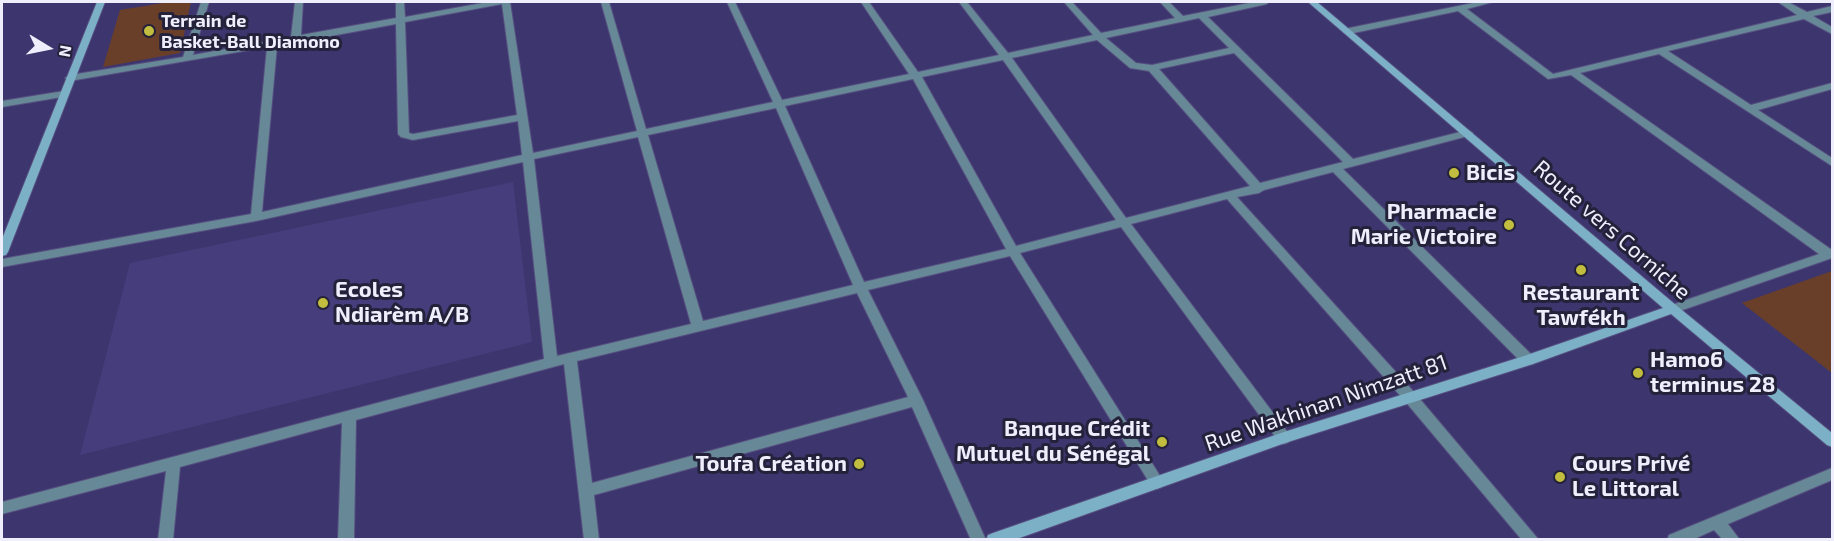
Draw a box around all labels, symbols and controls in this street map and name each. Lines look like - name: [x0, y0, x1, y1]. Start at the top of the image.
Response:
- place label: Terrain de Basket-Ball Diamono: [161, 10, 340, 52]
- north arrow: [18, 18, 78, 78]
- marker: Terrain de Basket-Ball Diamono: [142, 24, 156, 38]
- text: N: [56, 44, 77, 59]
- street label: Route vers Corniche: [1528, 155, 1696, 305]
- place label: Bicis: [1466, 160, 1515, 186]
- marker: Bicis: [1447, 166, 1461, 180]
- place label: Pharmacie Marie Victoire: [1351, 199, 1497, 250]
- marker: Pharmacie Marie Victoire: [1502, 218, 1516, 232]
- marker: Restaurant Tawfékh: [1574, 263, 1588, 277]
- place label: Ecoles Ndiarèm A/B: [335, 277, 469, 328]
- place label: Restaurant Tawfékh: [1523, 280, 1639, 332]
- marker: Ecoles Ndiarèm A/B: [316, 296, 330, 310]
- place label: Hamo6 terminus 28: [1650, 347, 1775, 398]
- street label: Rue Wakhinan Nimzatt 81: [1201, 349, 1451, 457]
- marker: Hamo6 terminus 28: [1631, 366, 1645, 380]
- place label: Banque Crédit Mutuel du Sénégal: [956, 416, 1150, 468]
- marker: Banque Crédit Mutuel du Sénégal: [1155, 435, 1169, 449]
- place label: Toufa Création: [695, 451, 847, 477]
- place label: Cours Privé Le Littoral: [1572, 451, 1691, 502]
- marker: Toufa Création: [852, 457, 866, 471]
- marker: Cours Privé Le Littoral: [1553, 470, 1567, 484]

